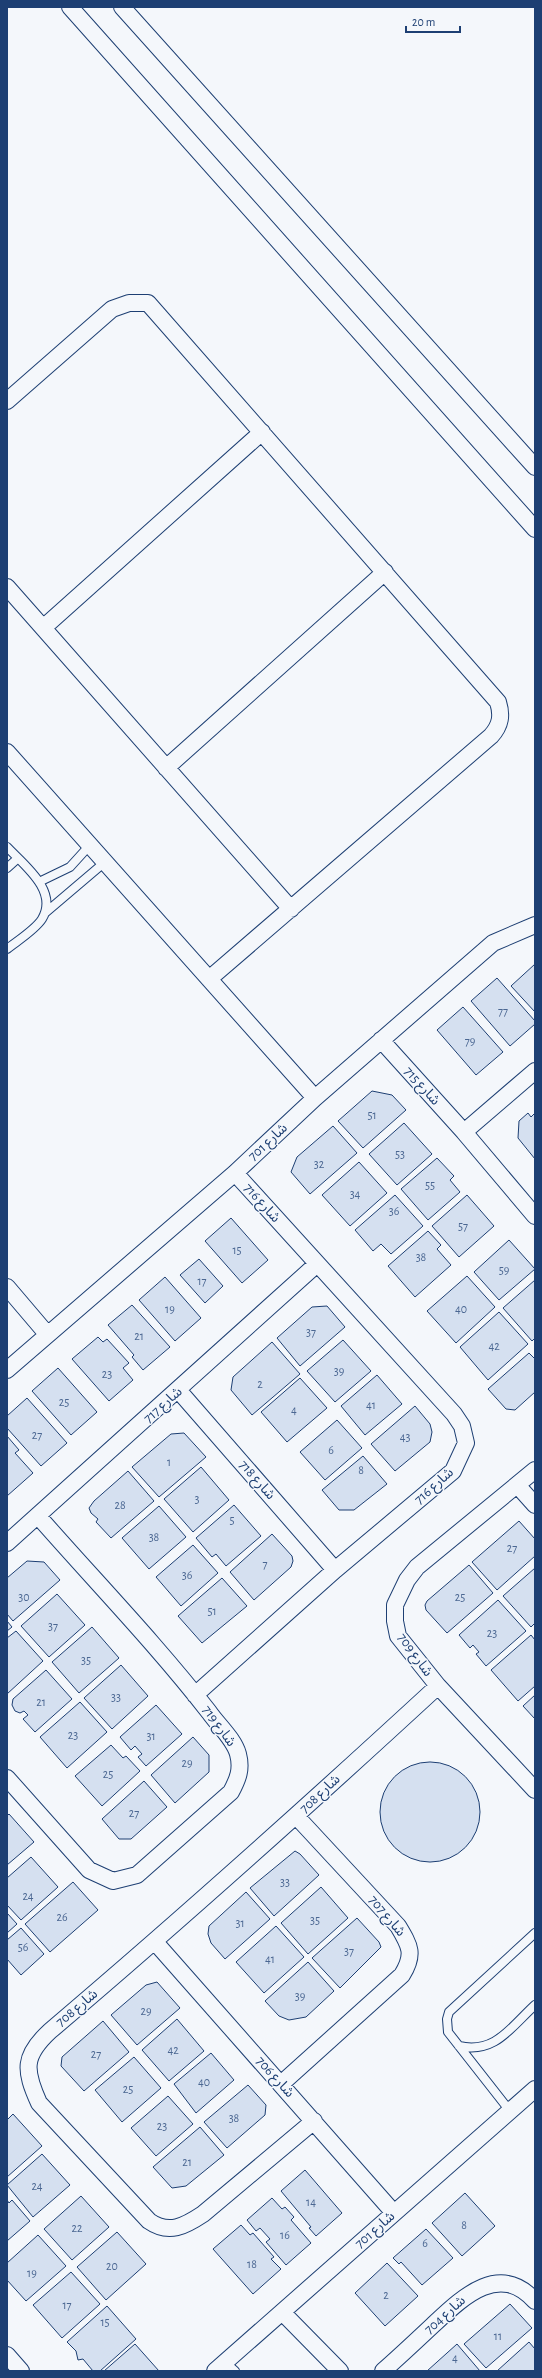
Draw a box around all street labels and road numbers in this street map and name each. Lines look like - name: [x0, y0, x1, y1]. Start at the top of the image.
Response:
- street label: شارع 715: [399, 1064, 443, 1110]
- street label: شارع 701: [246, 1121, 292, 1166]
- street label: شارع 716: [239, 1181, 283, 1227]
- street label: شارع 717: [141, 1384, 187, 1428]
- street label: شارع 718: [234, 1458, 278, 1504]
- street label: شارع 716: [412, 1465, 458, 1509]
- street label: شارع 709: [392, 1631, 435, 1681]
- street label: شارع 719: [197, 1703, 238, 1751]
- street label: شارع 708: [297, 1772, 345, 1818]
- street label: شارع 707: [364, 1893, 408, 1941]
- street label: شارع 708: [54, 1987, 102, 2032]
- street label: شارع 706: [251, 2054, 297, 2102]
- street label: شارع 701: [352, 2209, 400, 2253]
- street label: شارع 704: [422, 2293, 470, 2339]

